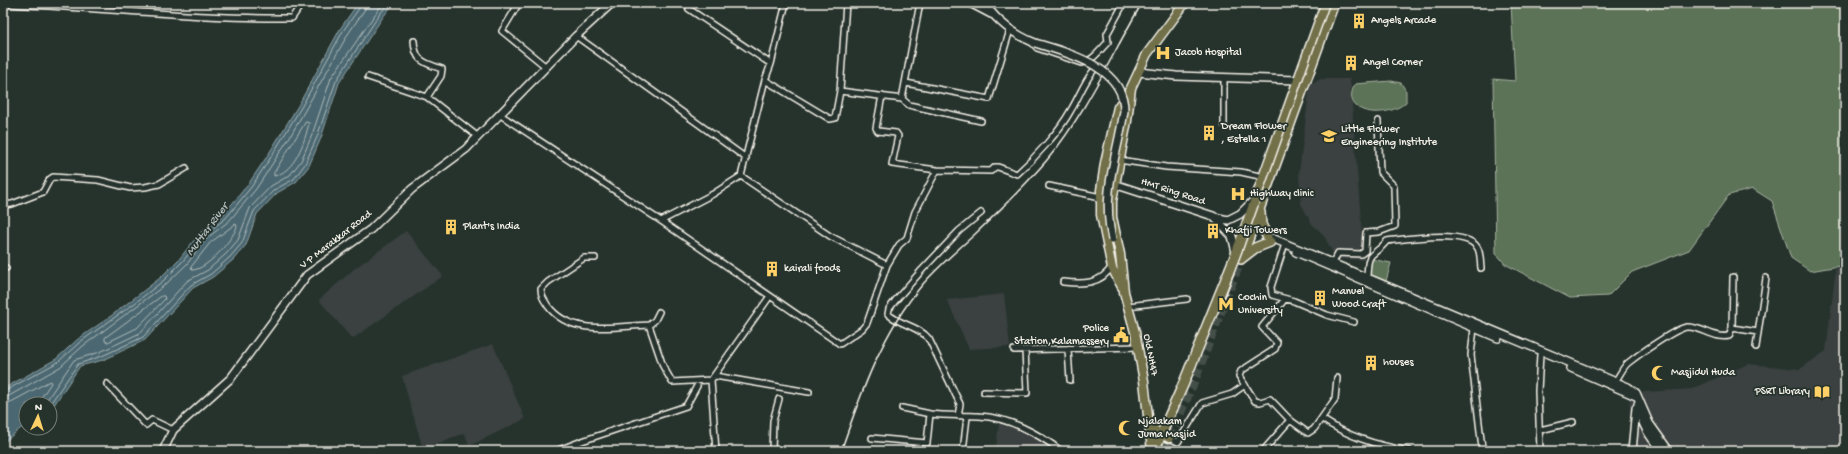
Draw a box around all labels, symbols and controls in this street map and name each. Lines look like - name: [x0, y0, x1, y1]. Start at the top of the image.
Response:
- building icon: Angels Arcade: [1350, 12, 1368, 30]
- place label: Angels Arcade: [1371, 15, 1436, 27]
- hospital icon: Jacob Hospital: [1154, 44, 1172, 62]
- place label: Jacob Hospital: [1175, 47, 1242, 59]
- building icon: Angel Corner: [1342, 54, 1360, 72]
- place label: Angel Corner: [1363, 57, 1423, 69]
- place label: Dream Flower , Estella 1: [1220, 121, 1287, 146]
- building icon: Dream Flower , Estella 1: [1200, 124, 1218, 142]
- place label: Little Flower Engineering Institute: [1341, 124, 1438, 149]
- school or university icon: Little Flower Engineering Institute: [1320, 127, 1338, 145]
- street label: HMT Ring Road: [1139, 176, 1208, 209]
- hospital icon: Highway clinic: [1229, 185, 1247, 203]
- place label: Highway clinic: [1250, 188, 1315, 200]
- water label: Muttar River: [184, 199, 234, 259]
- street label: V P Marakkar Road: [297, 207, 375, 272]
- building icon: Plant's India: [442, 218, 460, 236]
- place label: Plant's India: [462, 221, 520, 233]
- building icon: Khafji Towers: [1204, 222, 1222, 240]
- place label: Khafji Towers: [1225, 224, 1288, 237]
- building icon: kairali foods: [763, 260, 781, 278]
- place label: kairali foods: [784, 262, 841, 275]
- place label: Manuel Wood Craft: [1332, 286, 1387, 311]
- building icon: Manuel Wood Craft: [1311, 289, 1329, 307]
- place label: Cochin University: [1238, 292, 1283, 317]
- metro station icon: Cochin University: [1217, 295, 1235, 313]
- place label: Police Station,Kalamassery: [1014, 323, 1110, 348]
- public building icon: Police Station,Kalamassery: [1112, 326, 1130, 344]
- street label: Old NH47: [1140, 333, 1160, 377]
- building icon: houses: [1362, 354, 1380, 372]
- place label: houses: [1383, 357, 1415, 369]
- mosque icon: Masjidul Huda: [1650, 364, 1668, 382]
- place label: Masjidul Huda: [1671, 367, 1736, 379]
- library icon: PSRT Library: [1813, 383, 1831, 401]
- place label: PSRT Library: [1754, 386, 1811, 398]
- north arrow: [18, 396, 58, 436]
- text: N: [35, 402, 43, 414]
- place label: Njalakam Juma Masjid: [1138, 416, 1197, 441]
- mosque icon: Njalakam Juma Masjid: [1117, 419, 1135, 437]

